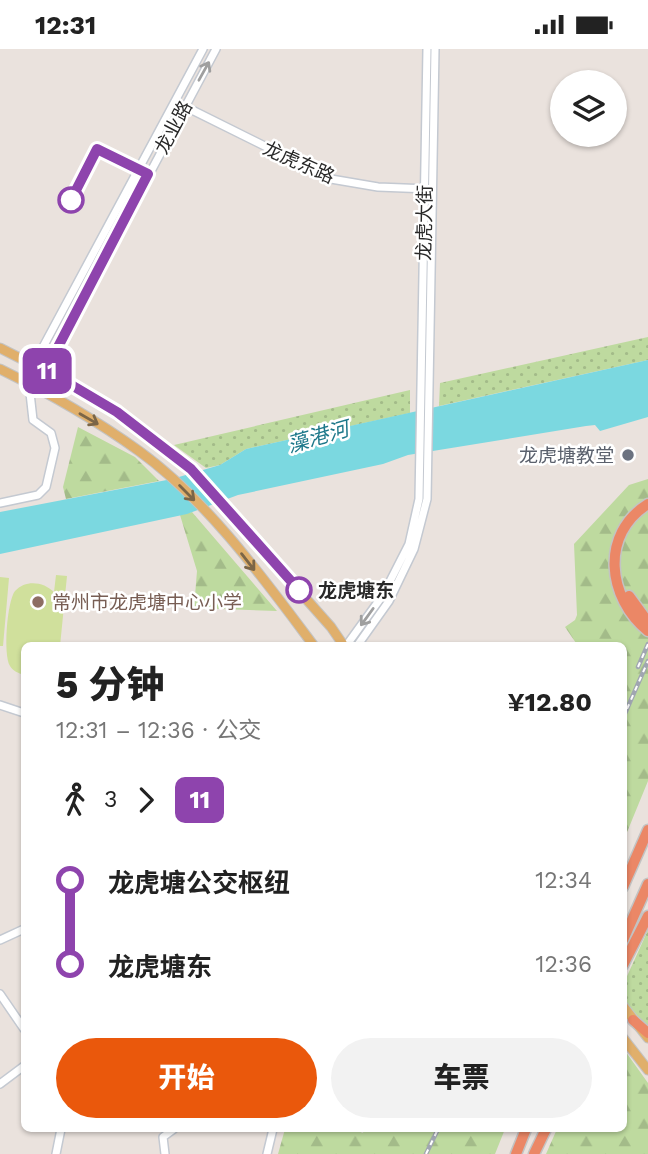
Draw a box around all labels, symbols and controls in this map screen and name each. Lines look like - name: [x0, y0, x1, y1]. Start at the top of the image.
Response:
- text: 12:31: [35, 10, 96, 40]
- one-way arrow: [197, 61, 211, 81]
- map controls: [550, 70, 627, 147]
- button: layers: [550, 70, 627, 147]
- street label: 龙业路: [150, 97, 197, 158]
- street label: 龙虎东路: [259, 136, 338, 188]
- street label: 龙虎大街: [412, 185, 437, 261]
- unlabelled marker: [58, 187, 84, 213]
- line badge: 11: [16, 348, 78, 394]
- text: 11: [37, 357, 57, 385]
- one-way arrow: [79, 412, 99, 426]
- water label: 藻港河: [284, 415, 355, 457]
- place label: 龙虎塘教堂: [519, 444, 614, 467]
- marker: 龙虎塘教堂: [620, 447, 636, 463]
- one-way arrow: [178, 485, 195, 502]
- one-way arrow: [241, 553, 256, 571]
- marker: 龙虎塘东: [286, 577, 312, 603]
- place label: 龙虎塘东: [318, 579, 394, 602]
- place label: 常州市龙虎塘中心小学: [52, 591, 242, 614]
- marker: 常州市龙虎塘中心小学: [30, 594, 46, 610]
- one-way arrow: [360, 607, 374, 626]
- text: 5 分钟: [56, 663, 164, 707]
- text: ¥12.80: [507, 687, 592, 717]
- text: 12:31 – 12:36 · 公交: [56, 717, 262, 744]
- icon: walk: [56, 781, 94, 819]
- icon: forward: [127, 781, 165, 819]
- text: 3: [104, 786, 117, 813]
- text: 11: [189, 786, 210, 814]
- text: 12:34: [535, 867, 592, 894]
- text: 龙虎塘公交枢纽: [108, 868, 290, 898]
- text: 12:36: [535, 951, 592, 978]
- text: 龙虎塘东: [108, 952, 212, 982]
- button: 开始: [56, 1038, 317, 1118]
- button: 车票: [331, 1038, 592, 1118]

